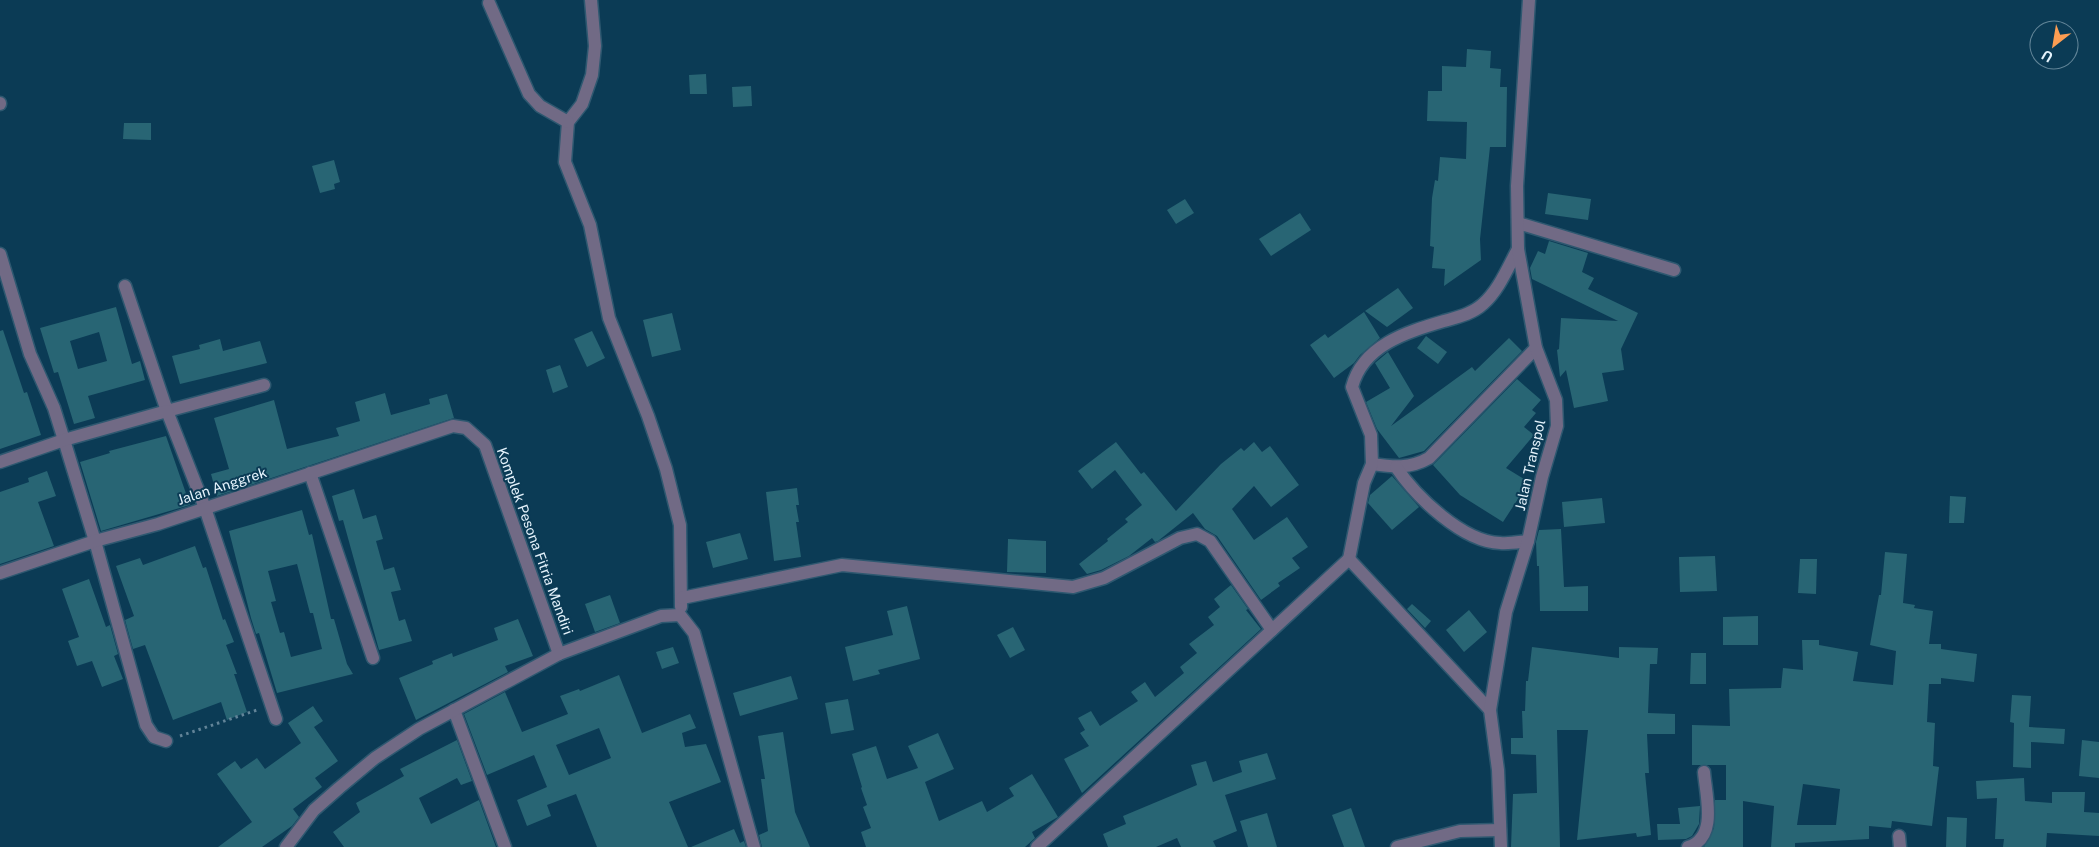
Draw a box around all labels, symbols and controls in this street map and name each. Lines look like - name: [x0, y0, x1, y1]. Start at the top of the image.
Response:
- north arrow: [2029, 20, 2079, 70]
- text: U: [2039, 47, 2056, 66]
- street label: Jalan Transpol: [1512, 418, 1548, 512]
- street label: Komplek Pesona Fitria Mandiri: [494, 445, 576, 637]
- street label: Jalan Anggrek: [175, 464, 269, 508]

